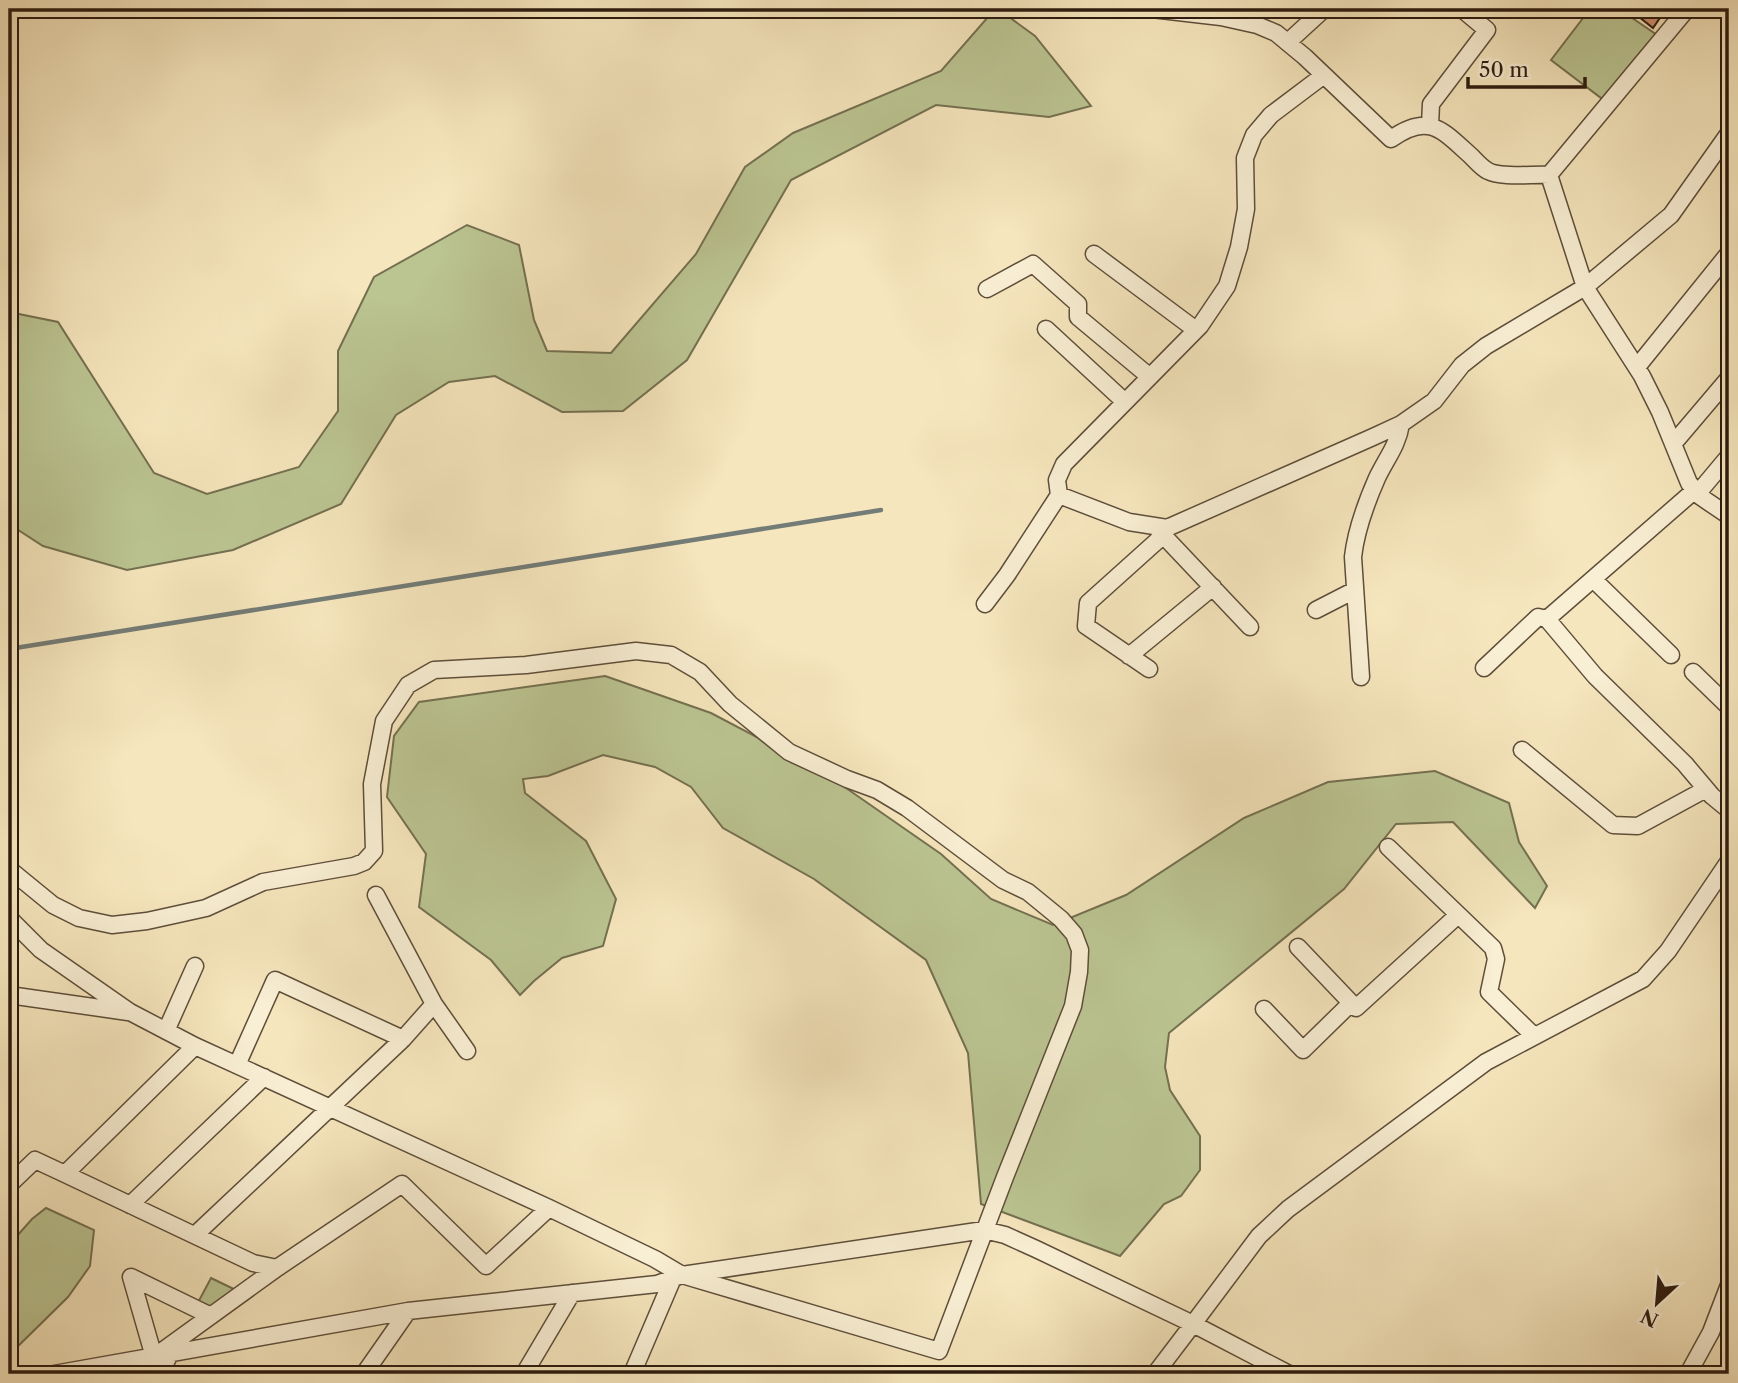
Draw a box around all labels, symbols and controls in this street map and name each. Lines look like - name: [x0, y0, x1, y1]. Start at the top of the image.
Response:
- scale bar: [1468, 46, 1586, 90]
- text: 50 m: [1479, 57, 1529, 82]
- north arrow: [1622, 1268, 1692, 1338]
- text: N: [1637, 1304, 1662, 1332]

